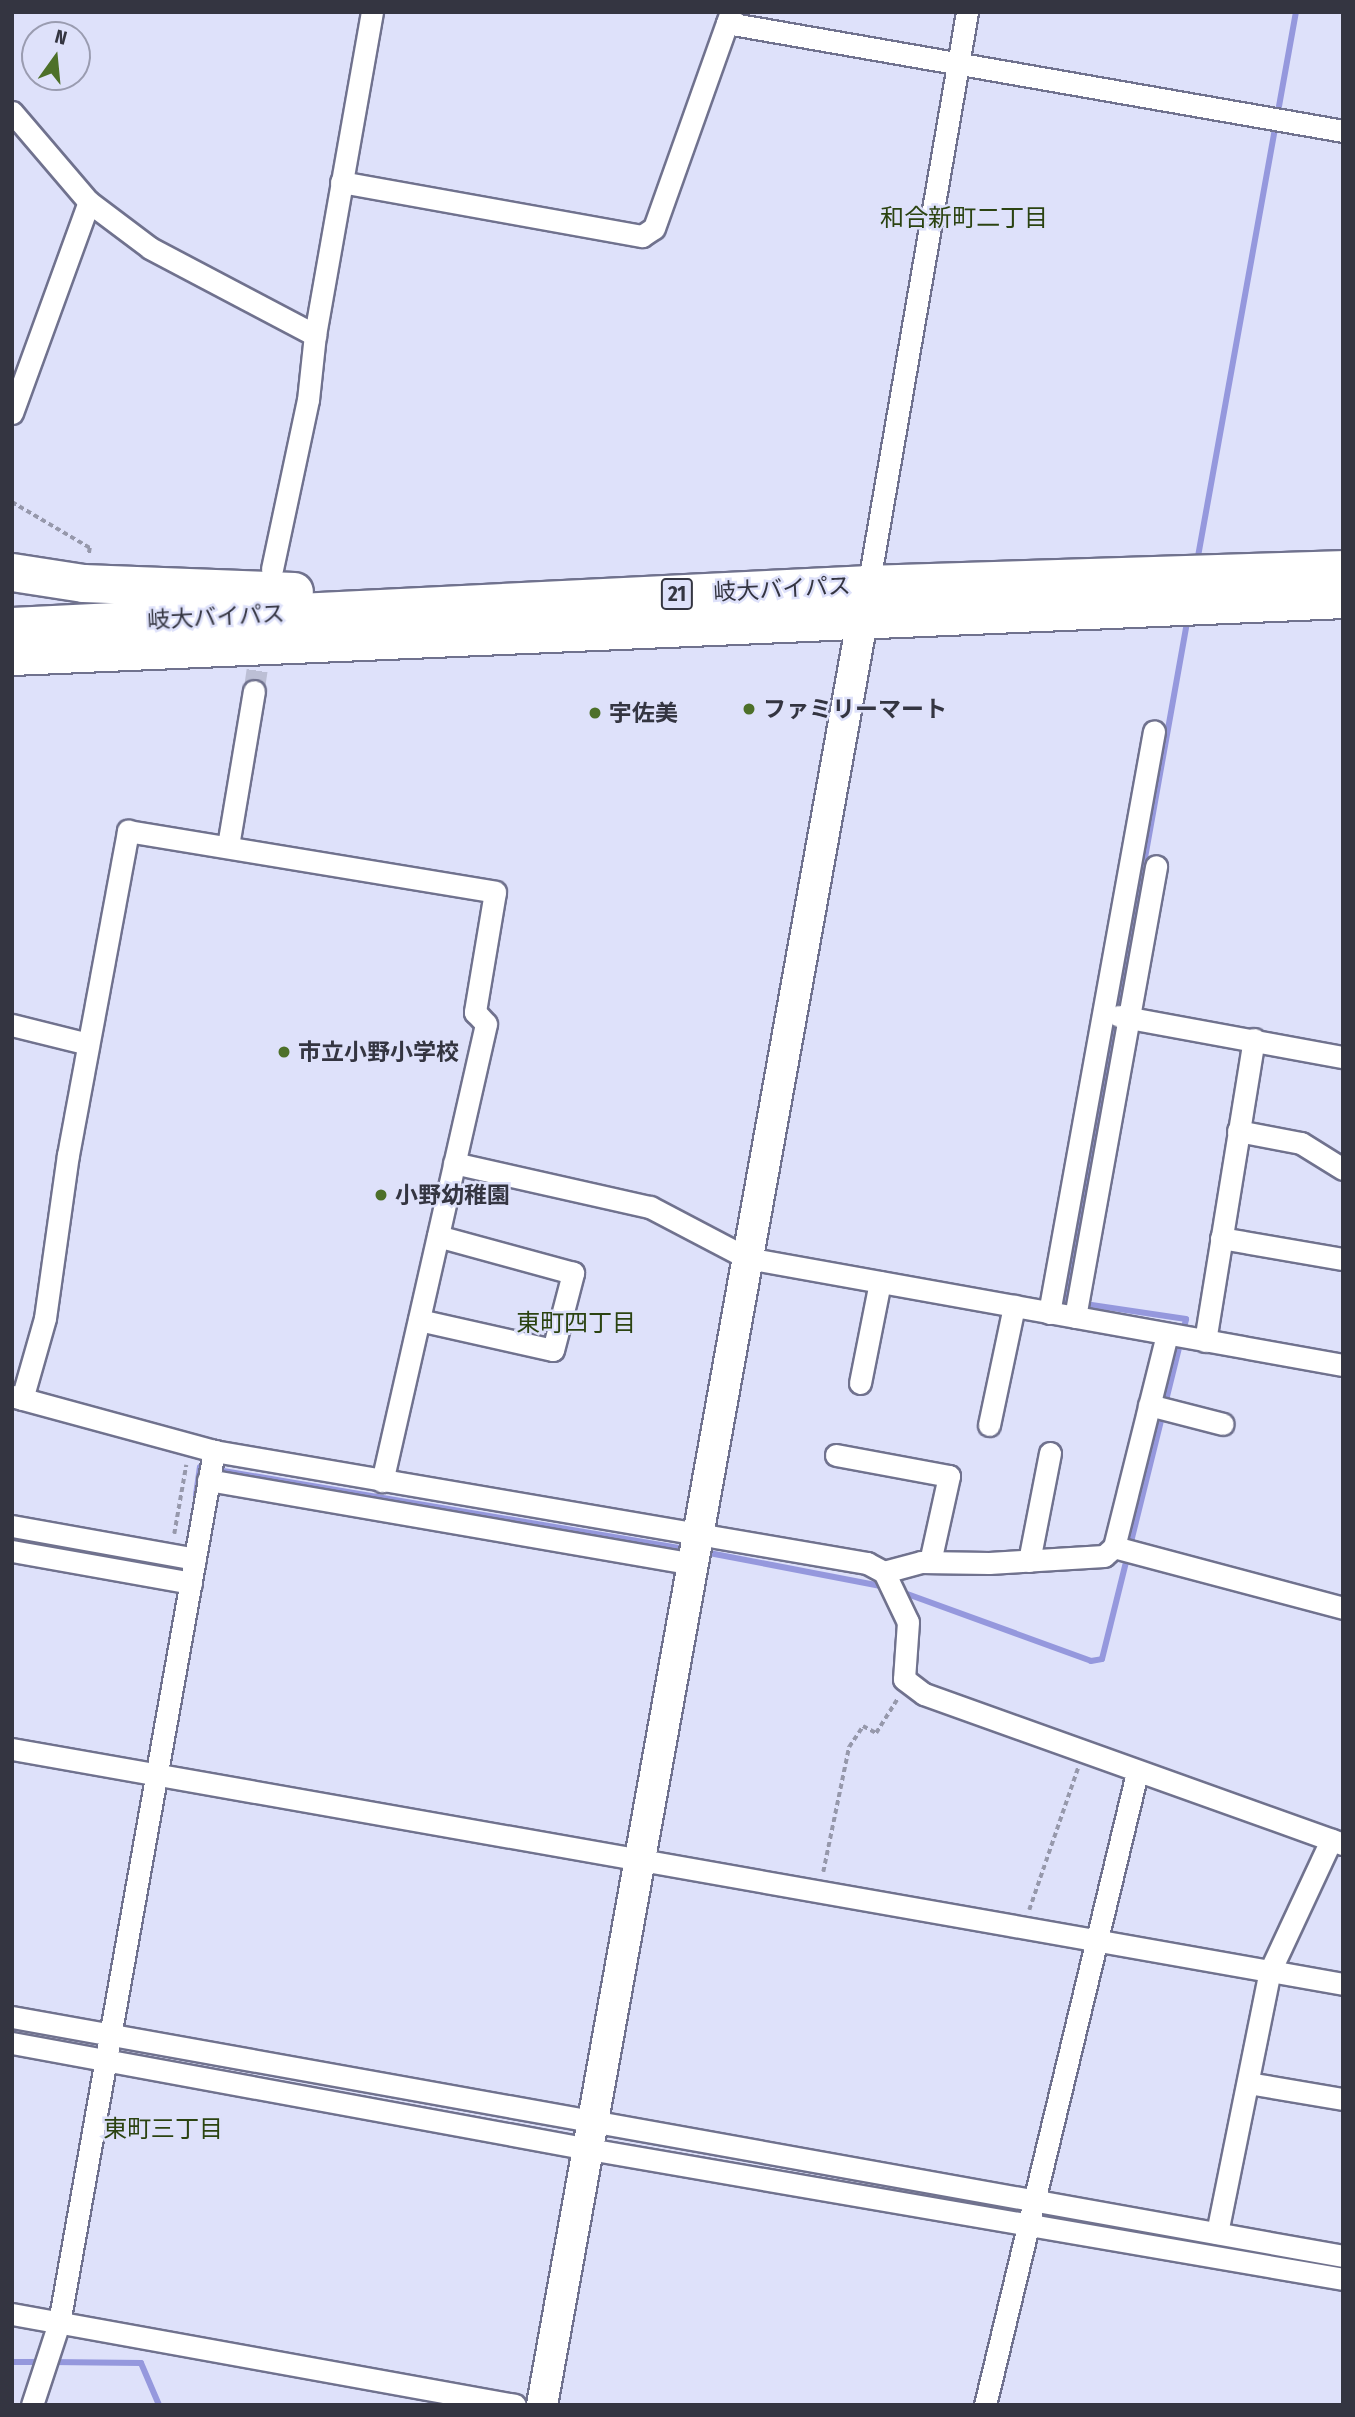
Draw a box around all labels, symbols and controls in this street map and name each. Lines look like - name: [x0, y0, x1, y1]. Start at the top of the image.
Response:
- north arrow: [21, 21, 91, 91]
- text: N: [53, 25, 70, 50]
- district label: 和合新町二丁目: [880, 205, 1048, 233]
- street label: 岐大バイパス: [712, 572, 852, 606]
- road number: 21: [660, 576, 694, 612]
- street label: 岐大バイパス: [146, 600, 286, 634]
- place label: ファミリーマート: [763, 695, 947, 723]
- place label: 宇佐美: [609, 699, 678, 727]
- marker: ファミリーマート: [741, 701, 757, 717]
- marker: 宇佐美: [587, 705, 603, 721]
- place label: 市立小野小学校: [298, 1038, 459, 1066]
- marker: 市立小野小学校: [276, 1044, 292, 1060]
- place label: 小野幼稚園: [395, 1181, 510, 1209]
- marker: 小野幼稚園: [373, 1187, 389, 1203]
- district label: 東町四丁目: [516, 1310, 636, 1338]
- district label: 東町三丁目: [103, 2116, 223, 2144]

